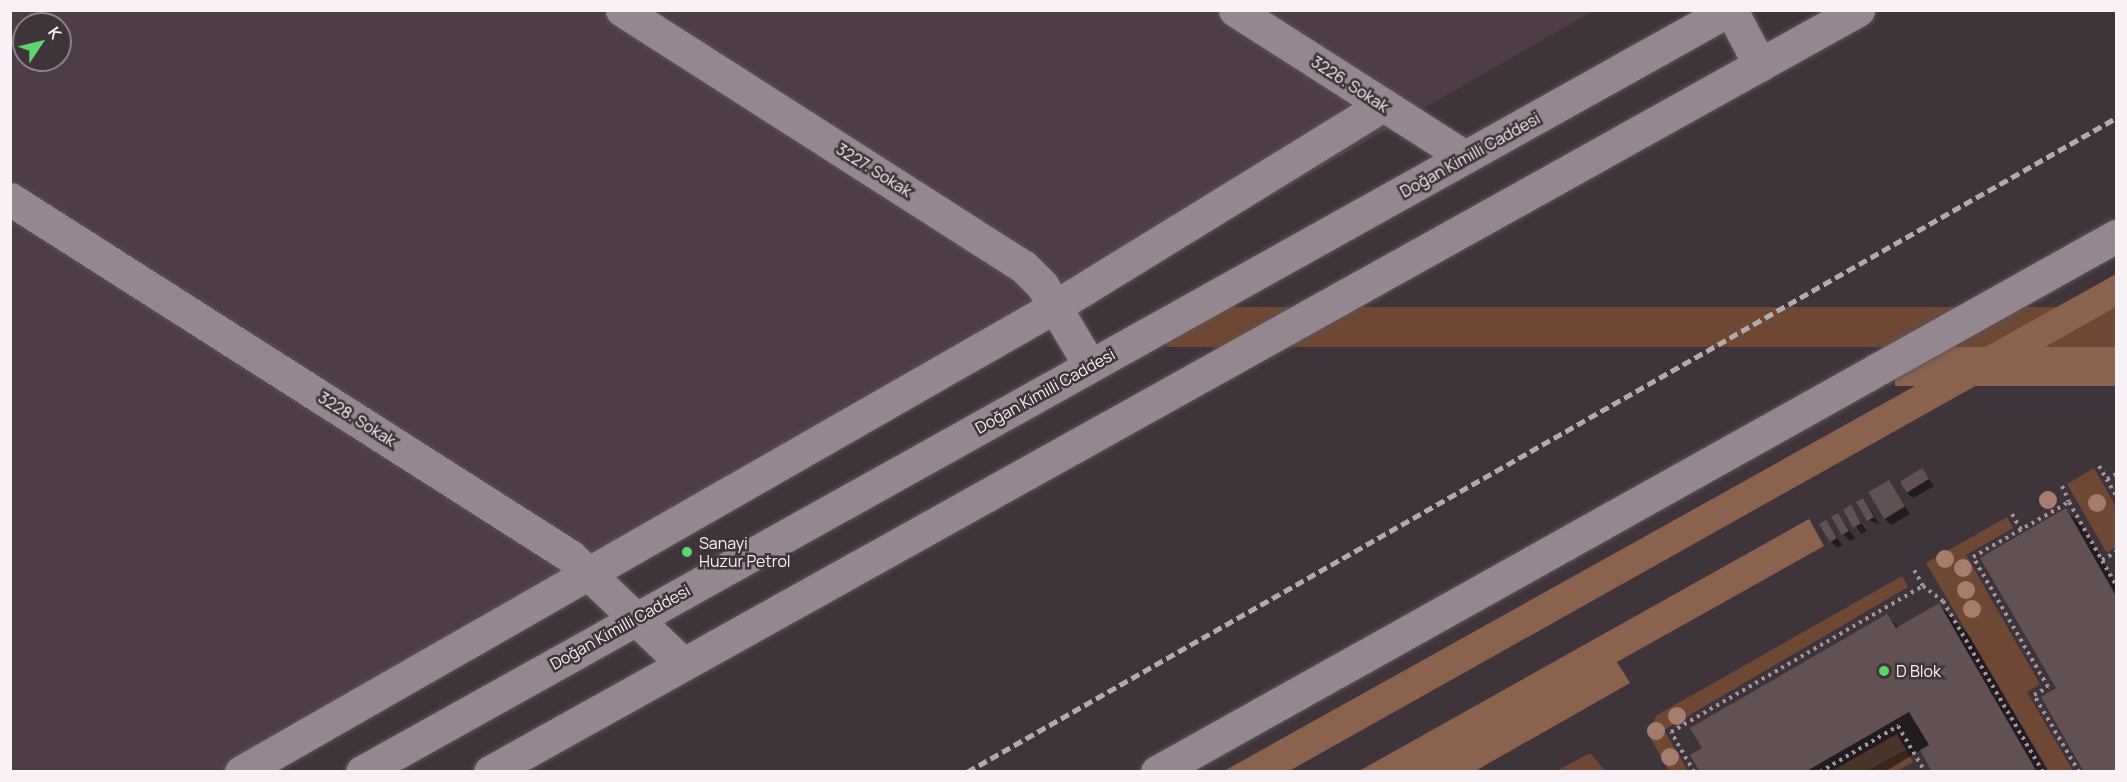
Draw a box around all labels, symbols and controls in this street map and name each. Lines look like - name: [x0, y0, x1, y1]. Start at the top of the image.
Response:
- north arrow: [12, 12, 72, 72]
- text: K: [43, 22, 67, 43]
- street label: 3226. Sokak: [1308, 52, 1392, 116]
- street label: Doğan Kimilli Caddesi: [1397, 109, 1543, 201]
- street label: 3227. Sokak: [833, 139, 915, 201]
- street label: Doğan Kimilli Caddesi: [972, 345, 1118, 437]
- street label: 3228. Sokak: [315, 388, 399, 450]
- place label: Sanayi Huzur Petrol: [699, 533, 791, 571]
- marker: Sanayi Huzur Petrol: [680, 545, 694, 559]
- street label: Doğan Kimilli Caddesi: [547, 581, 693, 673]
- place label: D Blok: [1896, 661, 1941, 681]
- marker: D Blok: [1877, 664, 1891, 678]

